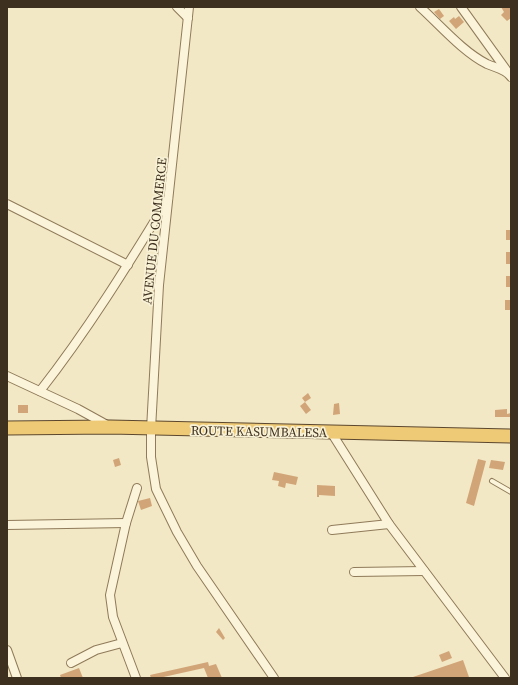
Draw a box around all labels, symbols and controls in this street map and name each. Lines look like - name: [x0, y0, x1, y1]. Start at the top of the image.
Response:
- street label: AVENUE DU COMMERCE: [138, 157, 171, 305]
- street label: ROUTE KASUMBALESA: [191, 422, 328, 441]

